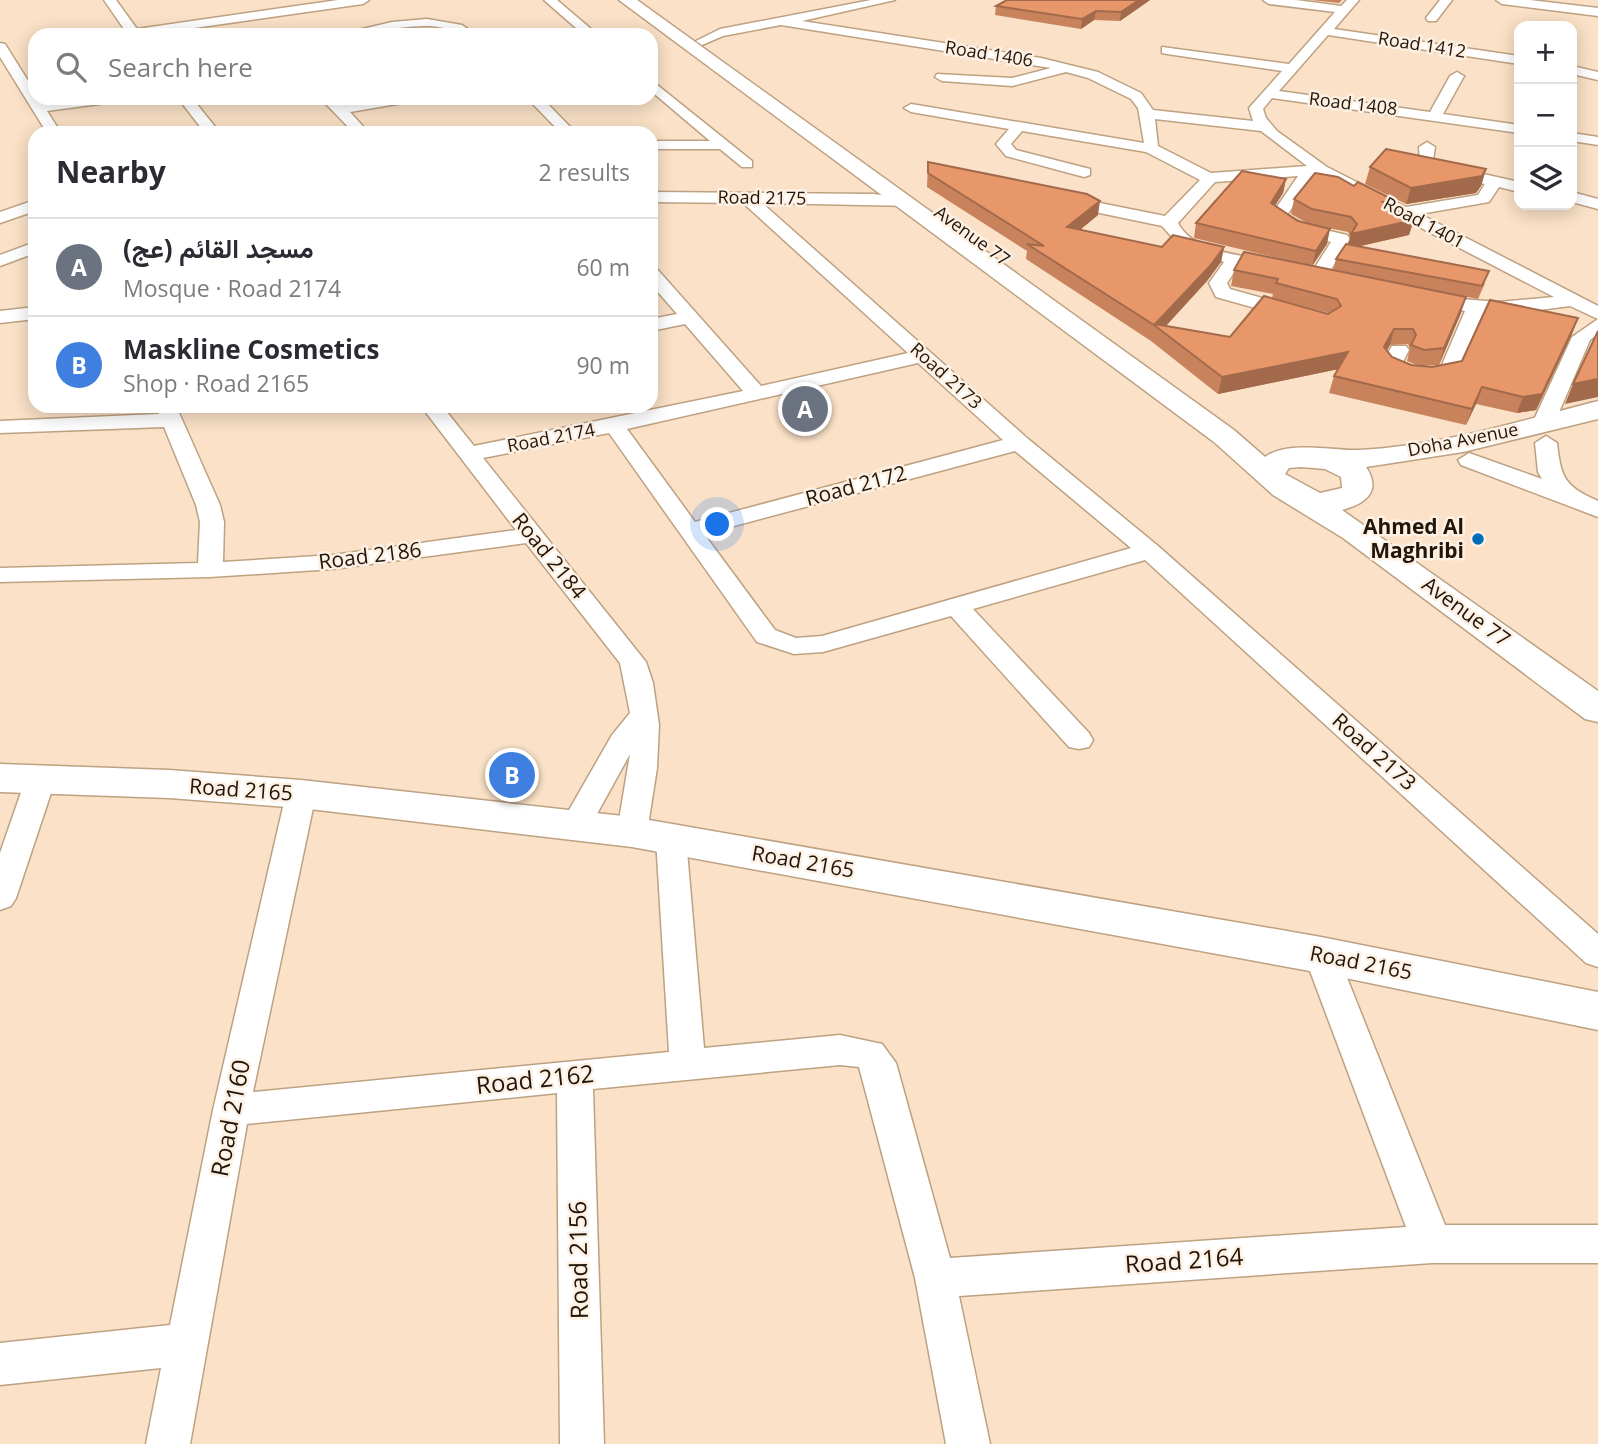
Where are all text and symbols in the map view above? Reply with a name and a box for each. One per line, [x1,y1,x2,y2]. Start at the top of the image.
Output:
map controls [1514,21,1577,210]
button: + [1514,21,1577,84]
street label: Road 1412 [1376,25,1468,63]
search box [28,28,658,105]
street label: Road 1406 [943,34,1035,72]
icon: search [52,48,90,86]
text: Search here [108,49,253,85]
button: − [1514,84,1577,147]
street label: Road 1408 [1308,86,1399,120]
button: layers [1514,147,1577,210]
text: Nearby [56,151,166,192]
text: 2 results [539,156,630,188]
street label: Road 2175 [717,184,807,210]
street label: Road 1401 [1380,191,1469,254]
street label: Avenue 77 [930,200,1015,271]
text: مسجد القائم (عج) [123,230,314,266]
text: A [71,251,87,283]
text: 60 m [576,251,630,283]
text: Mosque · Road 2174 [123,272,341,304]
text: Maskline Cosmetics [123,331,379,367]
street label: Road 2173 [906,337,988,414]
text: B [71,349,87,381]
text: 90 m [576,349,630,381]
text: Shop · Road 2165 [123,367,309,399]
pin: A [782,383,828,435]
street label: Road 2174 [505,417,597,457]
street label: Doha Avenue [1405,417,1520,462]
street label: Road 2172 [802,458,909,512]
street label: Road 2184 [506,506,593,604]
your location [700,507,734,541]
place label: Ahmed Al Maghribi [1363,512,1464,564]
marker: Ahmed Al Maghribi [1470,531,1486,547]
street label: Road 2186 [317,535,423,575]
street label: Avenue 77 [1417,570,1516,653]
street label: Road 2173 [1327,706,1423,796]
pin: B [489,749,535,801]
street label: Road 2165 [188,771,294,807]
street label: Road 2165 [750,838,857,884]
street label: Road 2165 [1308,938,1415,986]
street label: Road 2160 [202,1056,257,1179]
street label: Road 2162 [474,1056,595,1101]
street label: Road 2156 [560,1201,595,1320]
street label: Road 2164 [1124,1239,1244,1280]

